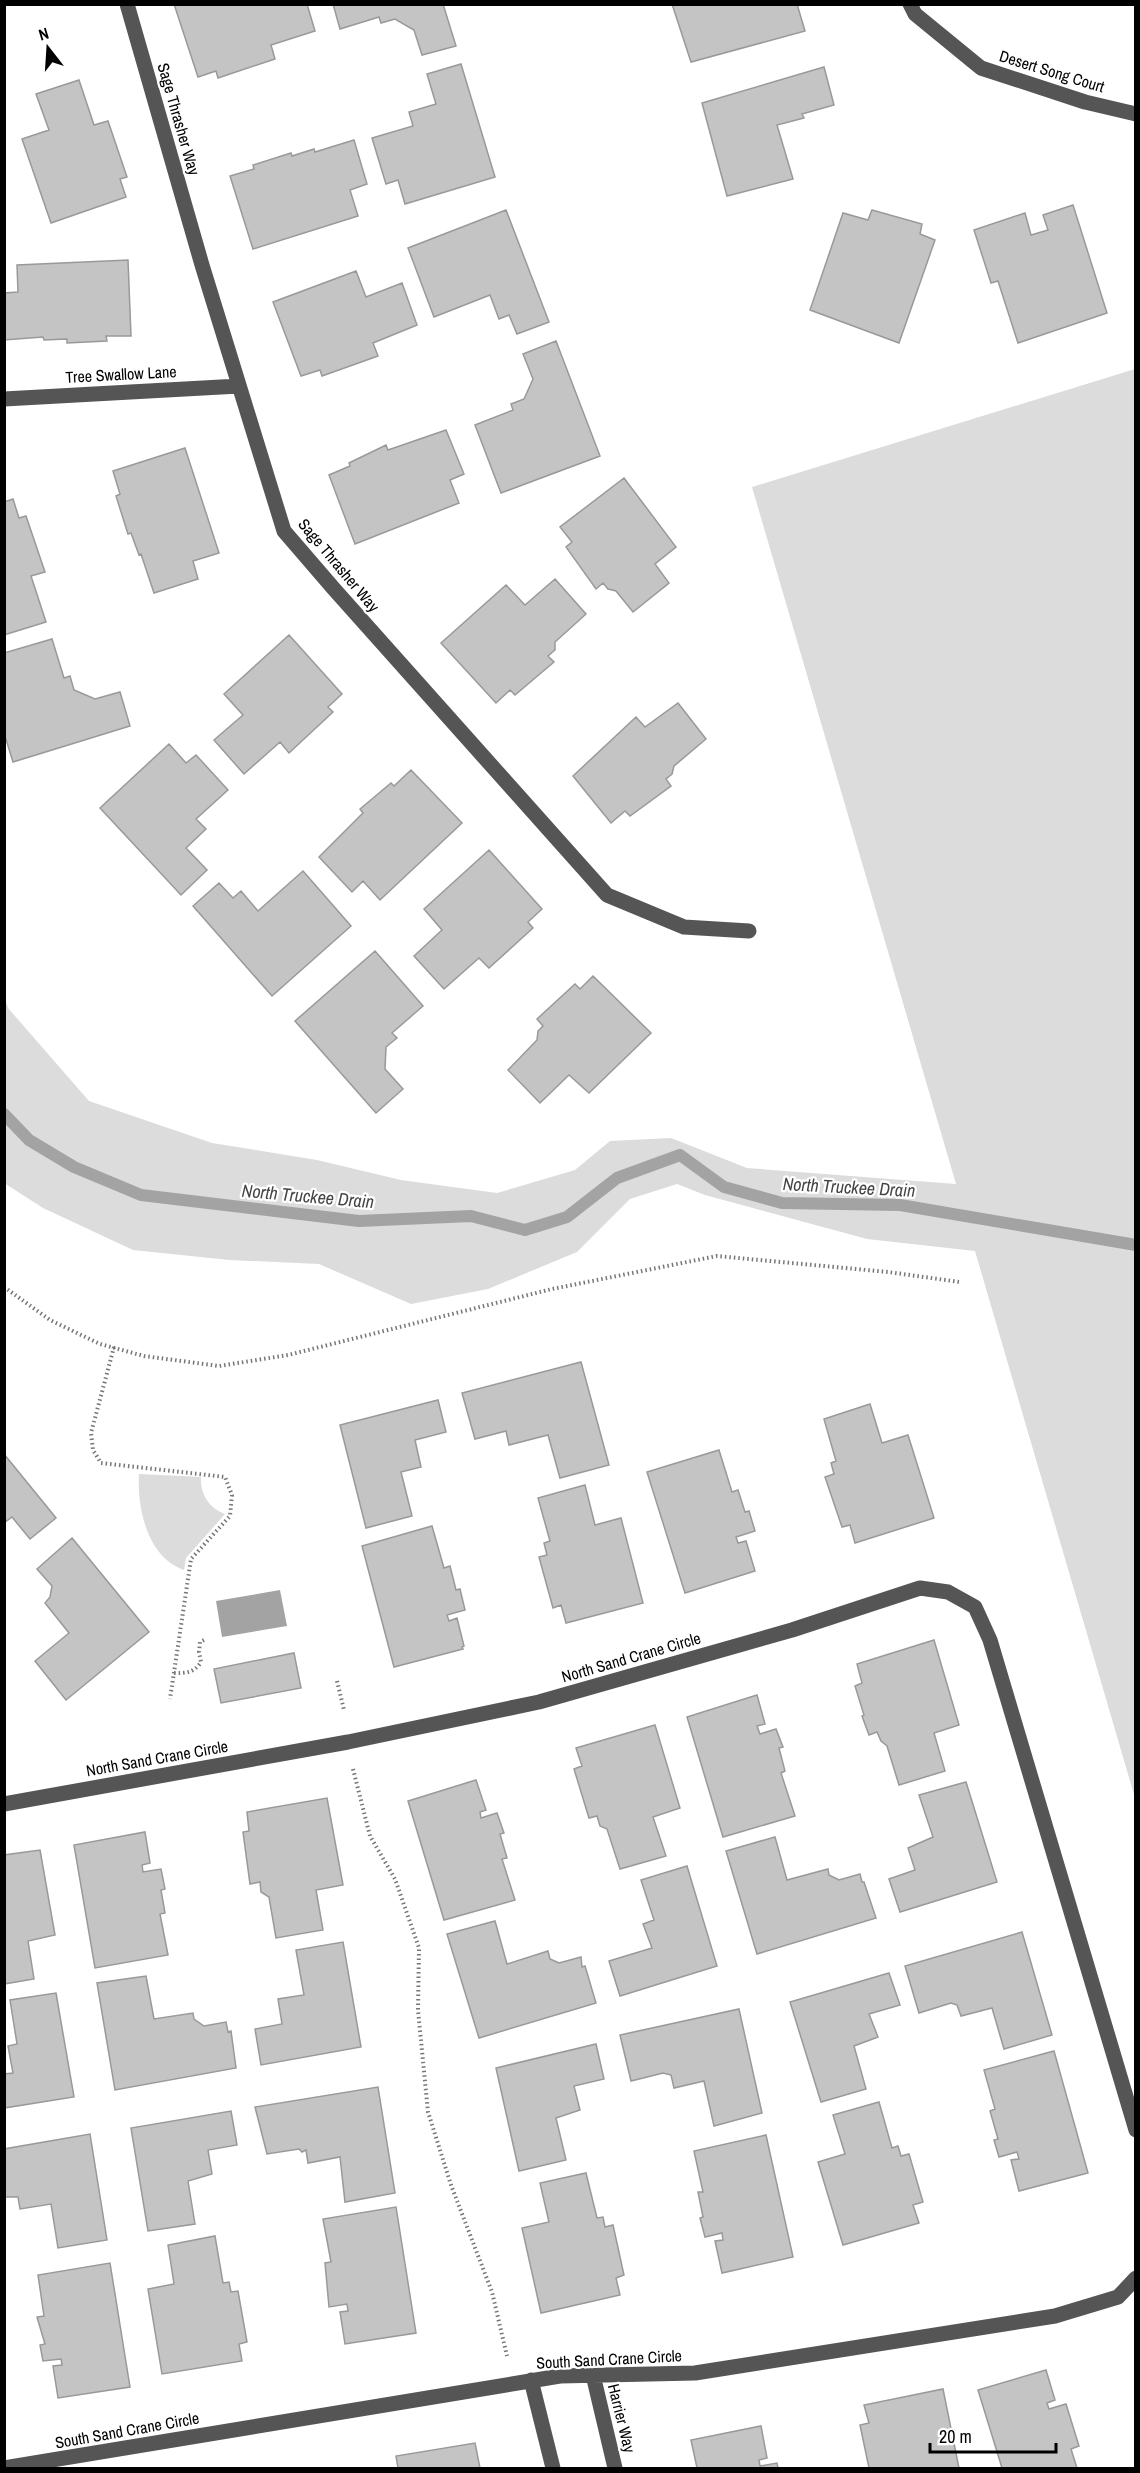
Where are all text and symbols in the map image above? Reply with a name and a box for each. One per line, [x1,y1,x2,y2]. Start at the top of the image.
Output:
north arrow [18,18,78,78]
text: N [36,22,51,46]
street label: Desert Song Court [997,45,1107,98]
street label: Sage Thrasher Way [152,60,206,178]
street label: Tree Swallow Lane [65,360,177,388]
street label: Sage Thrasher Way [293,514,385,617]
water label: North Truckee Drain [782,1171,916,1203]
water label: North Truckee Drain [241,1178,375,1214]
street label: North Sand Crane Circle [559,1627,703,1687]
street label: North Sand Crane Circle [84,1735,230,1781]
street label: South Sand Crane Circle [536,2344,682,2374]
street label: Harrier Way [603,2381,641,2455]
street label: South Sand Crane Circle [53,2407,201,2453]
scale bar [930,2416,1056,2454]
text: 20 m [939,2424,972,2449]

